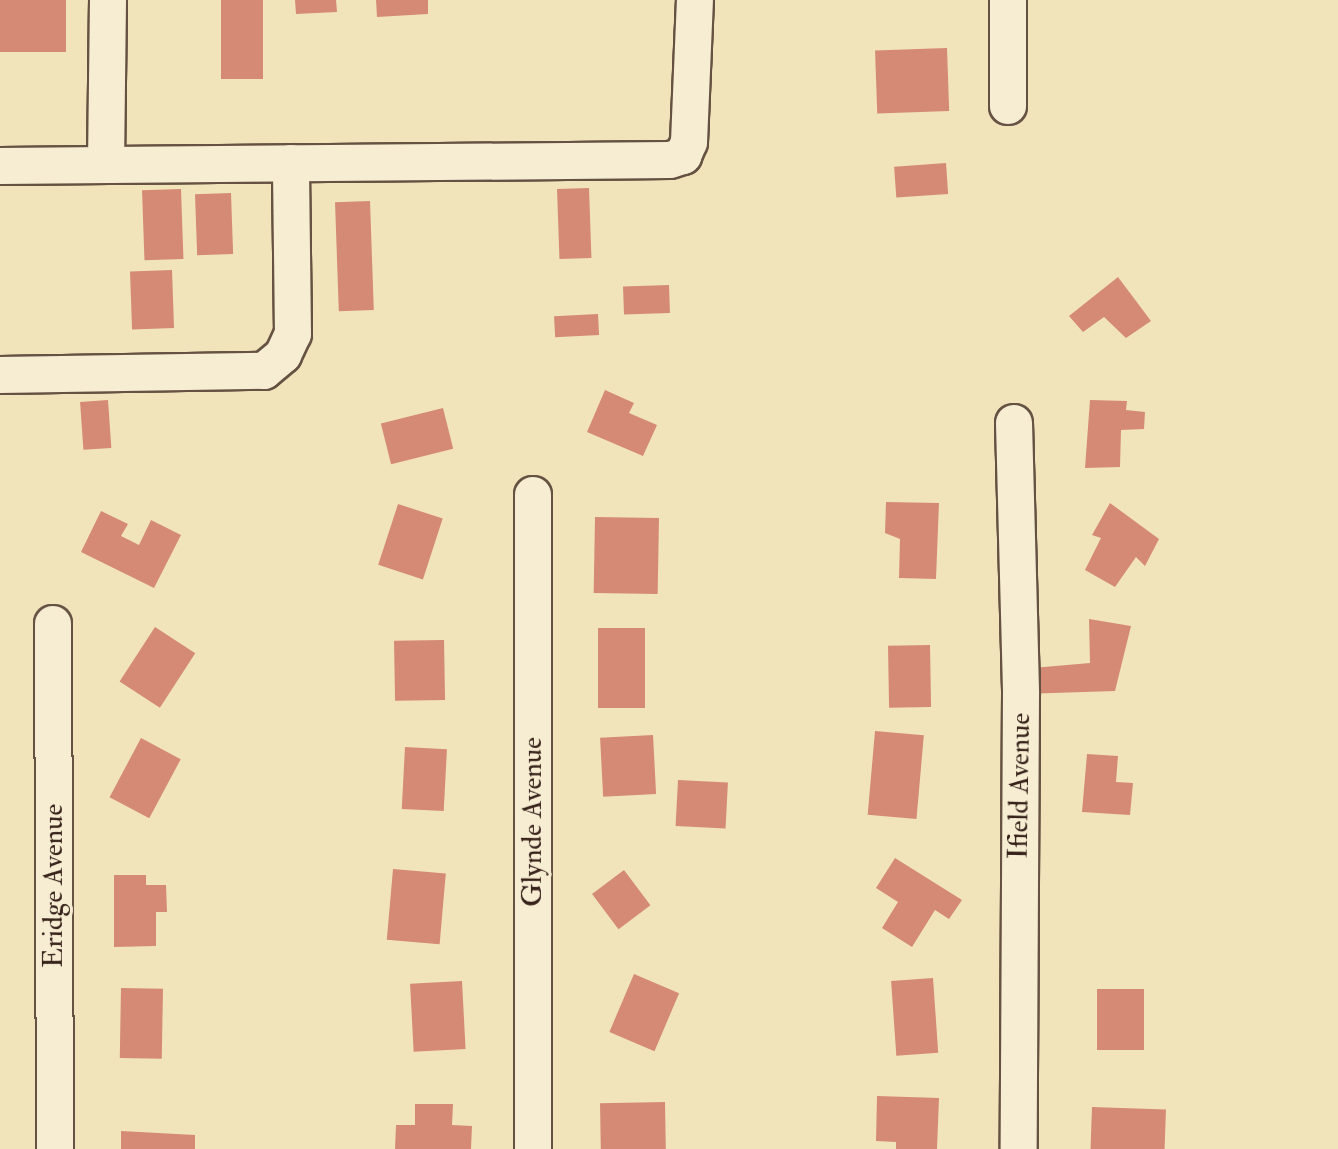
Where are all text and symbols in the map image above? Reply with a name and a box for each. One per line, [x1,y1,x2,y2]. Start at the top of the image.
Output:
street label: Ifield Avenue [1002,713,1038,859]
street label: Glynde Avenue [516,737,550,907]
street label: Eridge Avenue [37,804,71,968]

